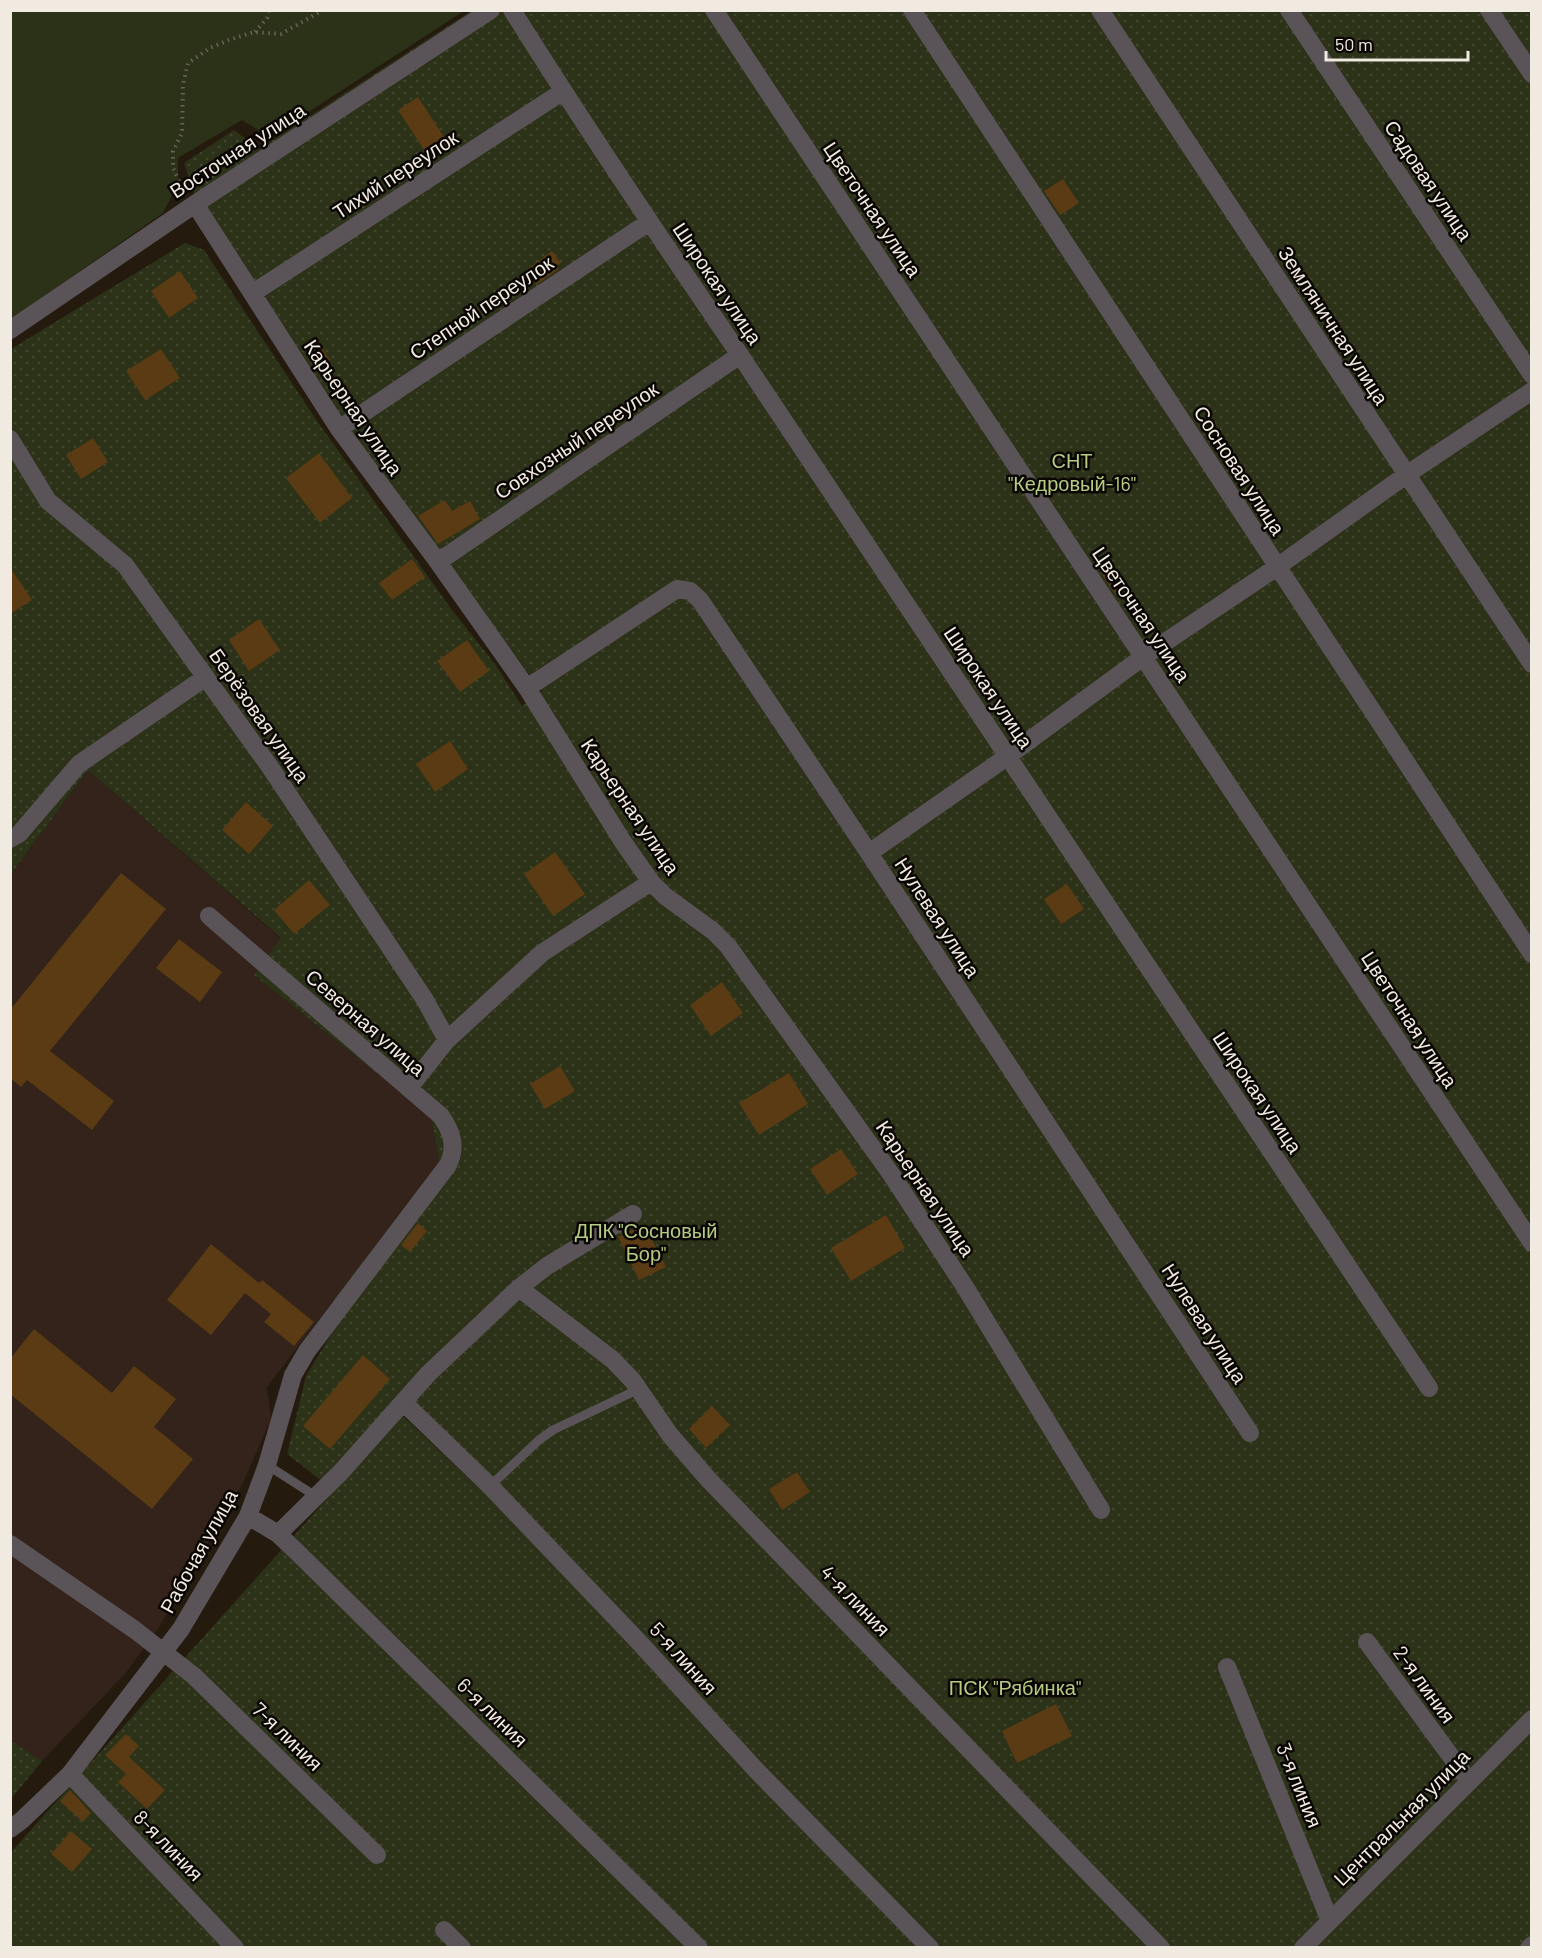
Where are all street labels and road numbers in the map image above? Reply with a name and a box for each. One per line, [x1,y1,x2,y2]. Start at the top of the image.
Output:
street label: Восточная улица [165,97,310,203]
street label: Садовая улица [1380,115,1479,245]
street label: Тихий переулок [328,125,462,223]
street label: Цветочная улица [819,137,928,282]
street label: Широкая улица [668,217,768,349]
street label: Земляничная улица [1274,241,1395,409]
street label: Степной переулок [405,250,558,364]
street label: Карьерная улица [300,335,409,480]
street label: Совхозный переулок [490,376,662,504]
street label: Сосновая улица [1189,401,1291,540]
street label: Цветочная улица [1088,542,1197,687]
street label: Широкая улица [939,621,1039,753]
street label: Берёзовая улица [205,643,316,787]
street label: Карьерная улица [577,734,686,879]
street label: Нулевая улица [890,853,986,982]
street label: Цветочная улица [1357,946,1463,1092]
street label: Северная улица [301,964,431,1081]
street label: Широкая улица [1208,1026,1308,1158]
street label: Карьерная улица [872,1116,981,1261]
street label: Нулевая улица [1157,1259,1253,1388]
street label: Рабочая улица [154,1484,242,1617]
street label: 4-я линия [816,1559,896,1641]
street label: 5-я линия [645,1617,723,1699]
street label: 2-я линия [1389,1641,1461,1727]
street label: 6-я линия [453,1672,533,1752]
street label: 7-я линия [248,1697,328,1775]
street label: 3-я линия [1272,1739,1328,1831]
street label: Центральная улица [1328,1743,1475,1890]
street label: 8-я линия [129,1805,209,1885]

